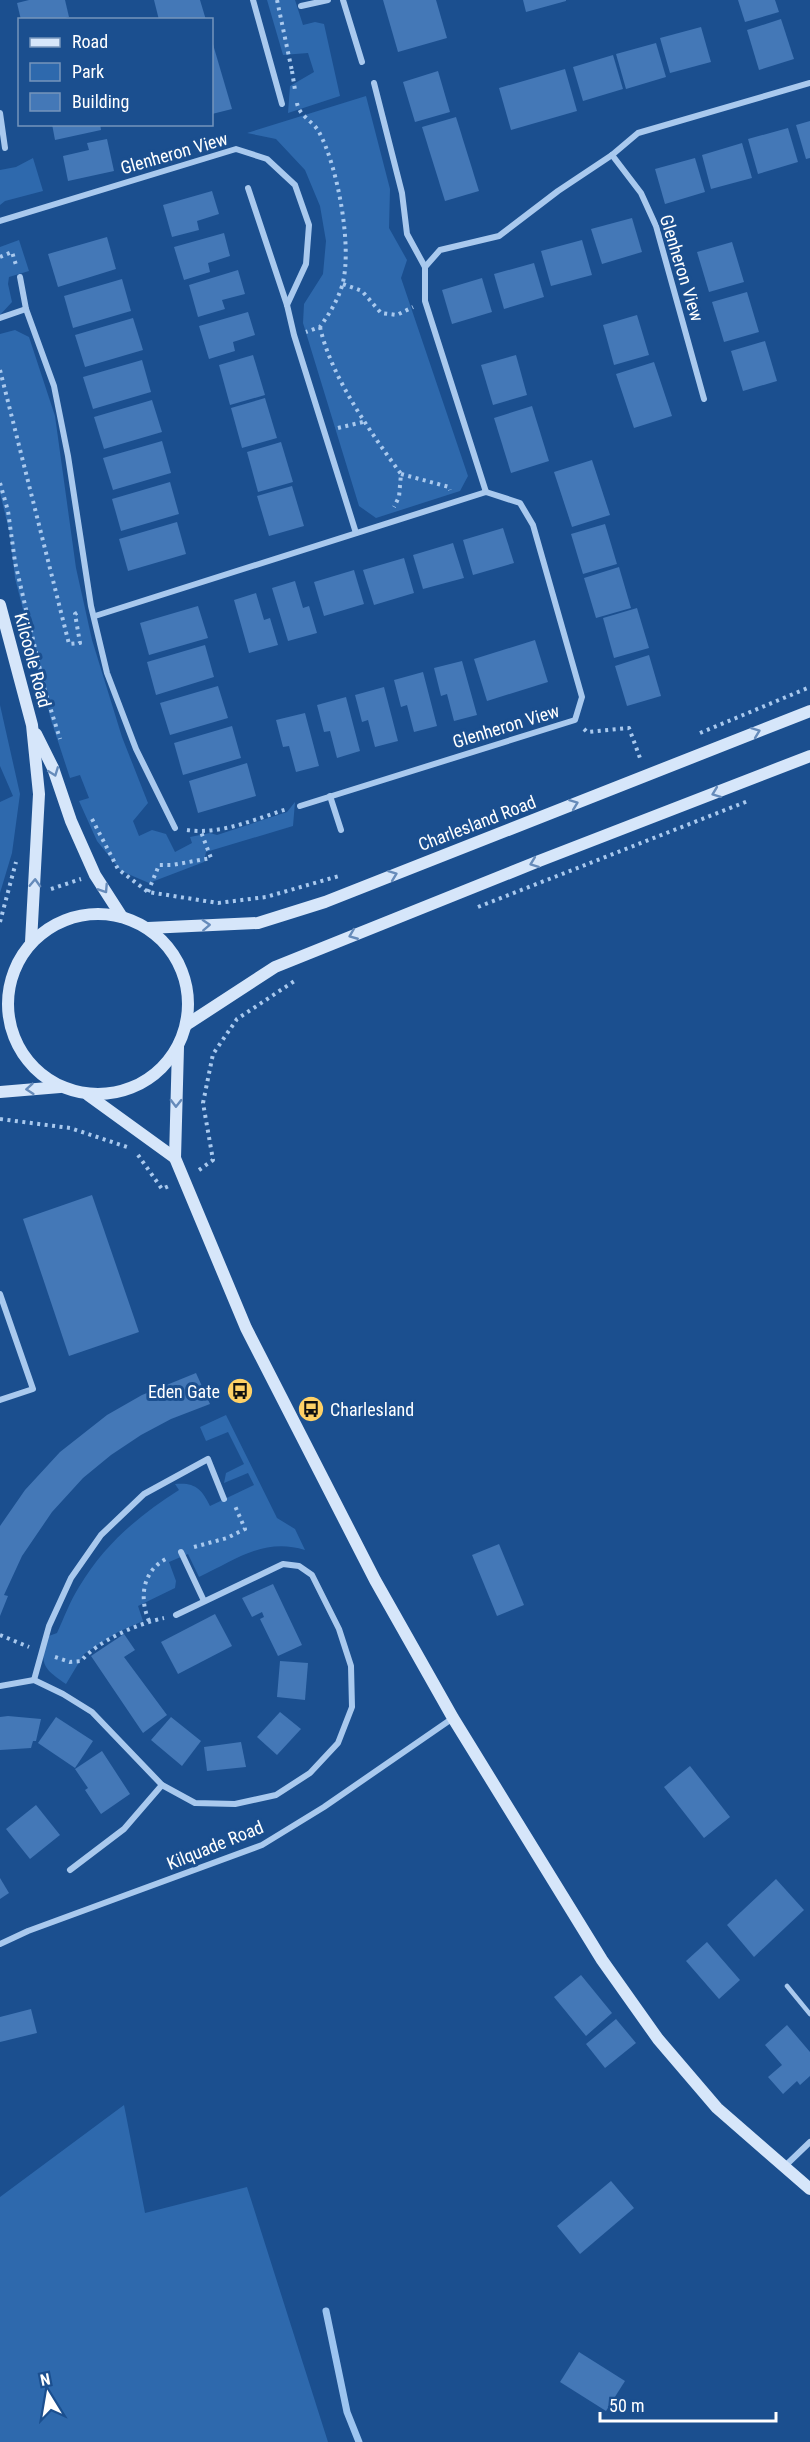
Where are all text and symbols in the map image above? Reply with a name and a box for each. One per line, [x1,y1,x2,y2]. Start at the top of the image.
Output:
legend [18,18,213,126]
text: Road [72,31,108,52]
text: Park [72,61,104,82]
text: Building [72,91,129,112]
street label: Glenheron View [118,128,230,178]
street label: Glenheron View [656,212,708,324]
street label: Kilcoole Road [10,610,56,710]
street label: Glenheron View [450,700,562,752]
one-way arrow [750,727,761,740]
one-way arrow [47,766,59,777]
one-way arrow [712,786,723,798]
street label: Charlesland Road [415,791,539,855]
one-way arrow [569,798,579,811]
one-way arrow [530,856,541,868]
one-way arrow [387,870,398,882]
one-way arrow [29,879,42,888]
one-way arrow [97,882,108,893]
one-way arrow [202,919,211,932]
one-way arrow [348,928,359,940]
one-way arrow [25,1083,34,1096]
one-way arrow [170,1098,183,1107]
bus stop icon: Eden Gate [225,1376,255,1406]
place label: Eden Gate [148,1381,220,1402]
bus stop icon: Charlesland [296,1394,326,1424]
place label: Charlesland [330,1399,414,1420]
street label: Kilquade Road [164,1816,266,1874]
north arrow [18,2364,78,2424]
text: N [39,2370,52,2390]
scale bar [600,2385,776,2423]
text: 50 m [609,2395,644,2416]

